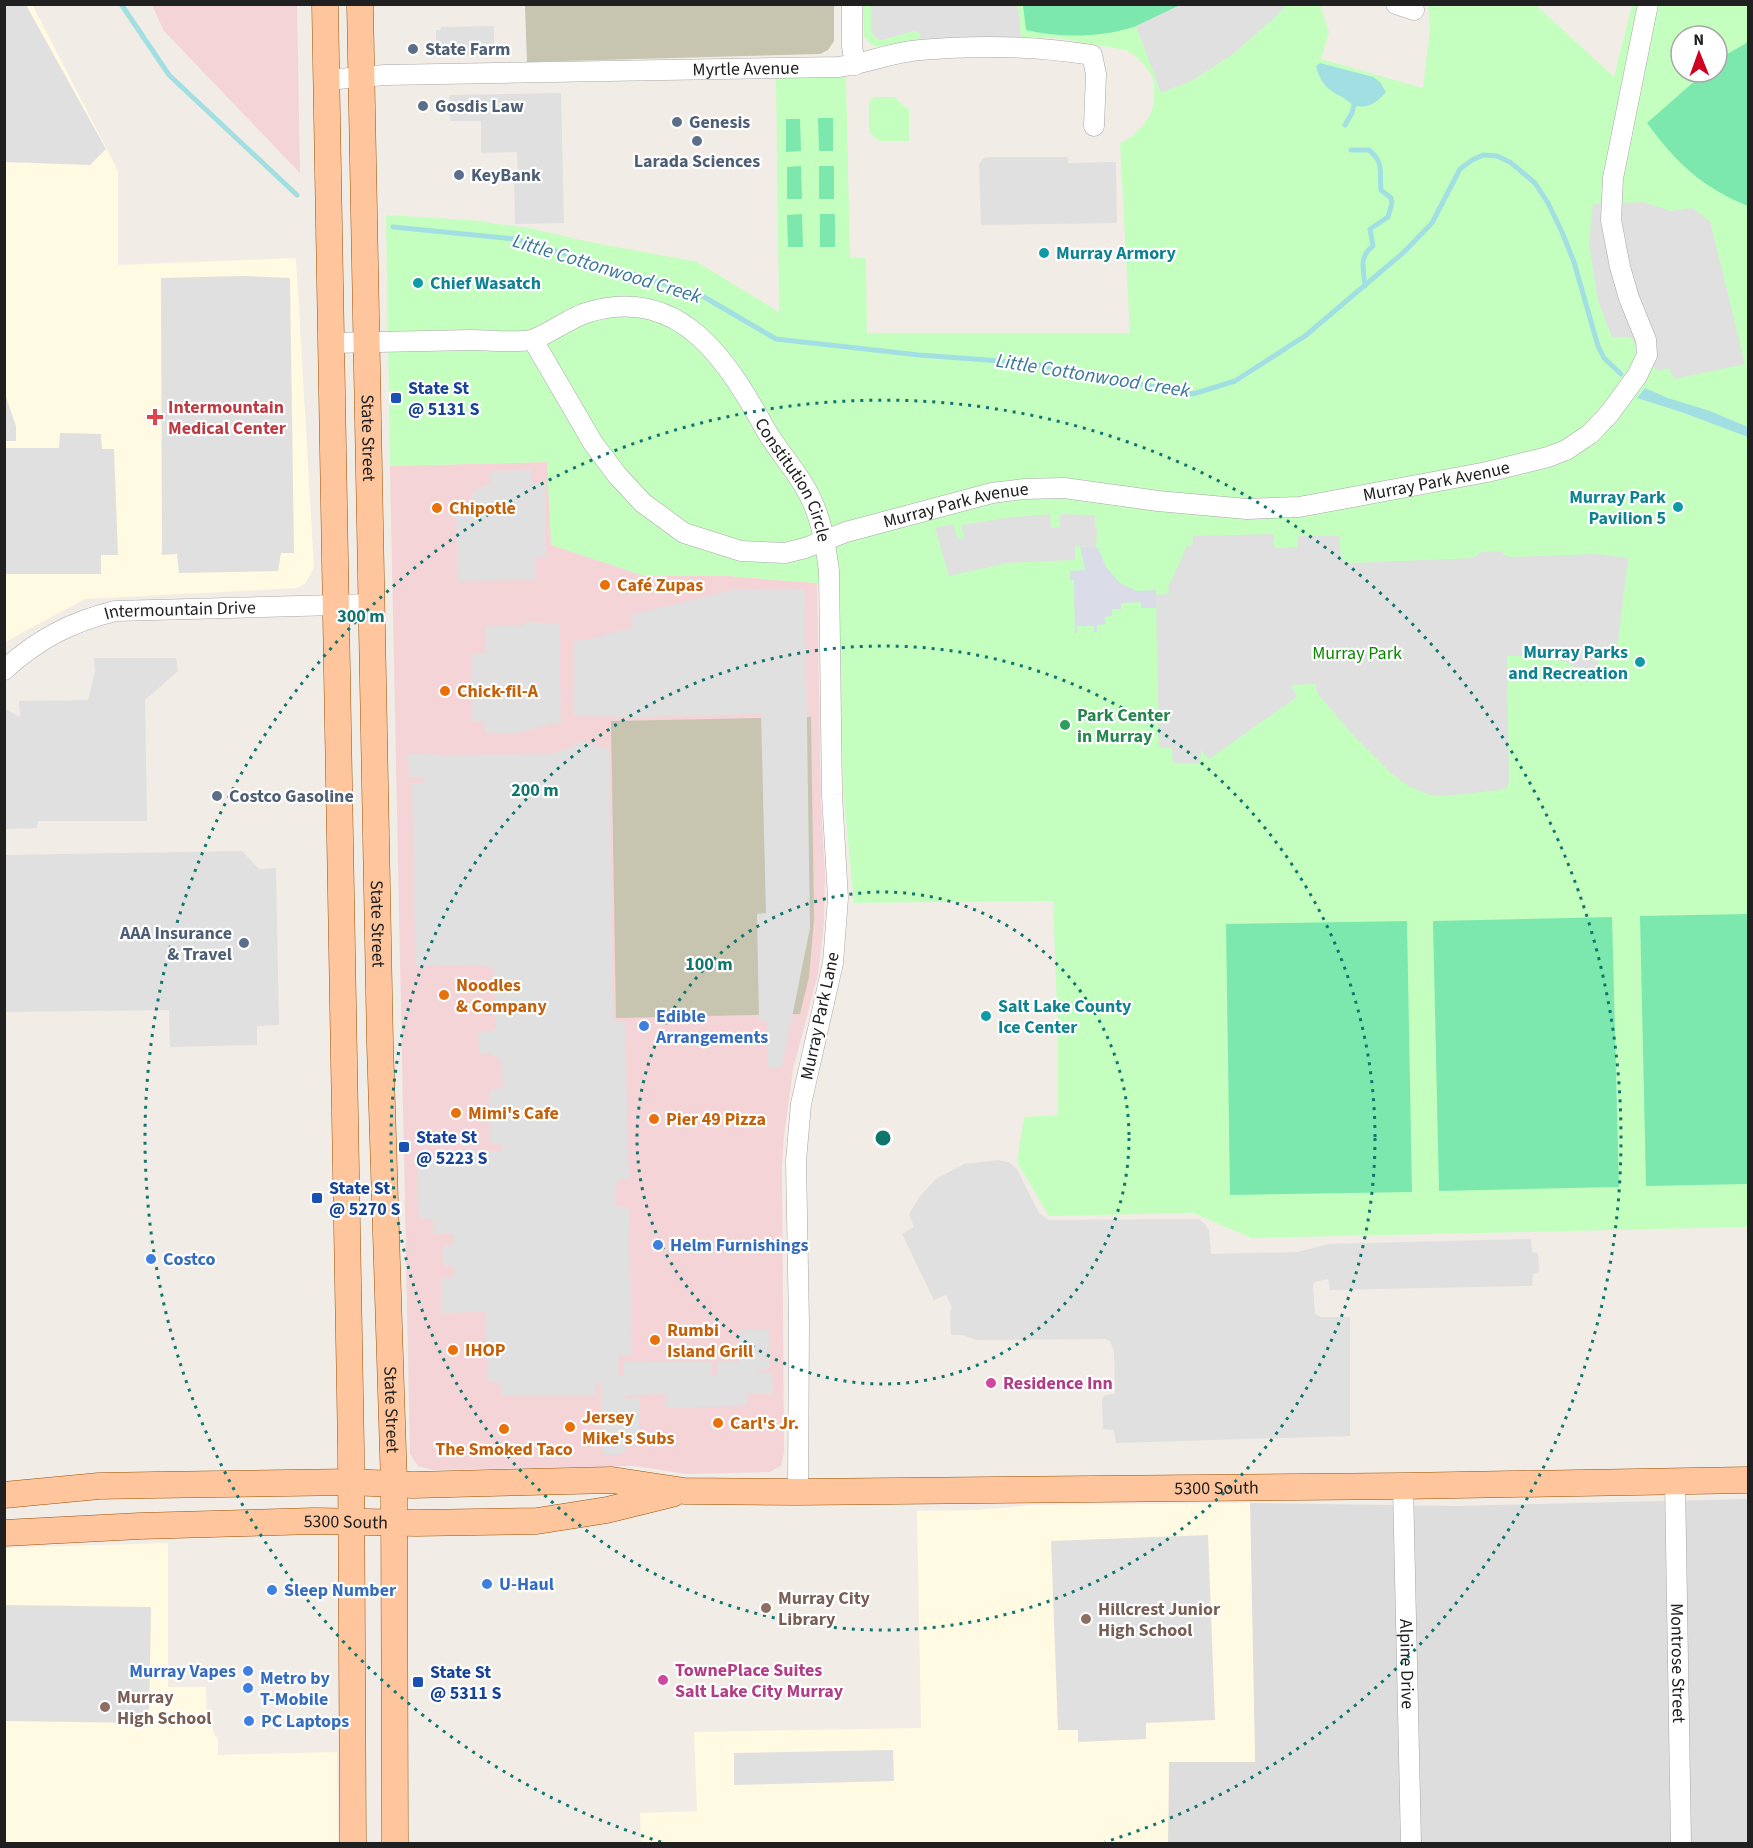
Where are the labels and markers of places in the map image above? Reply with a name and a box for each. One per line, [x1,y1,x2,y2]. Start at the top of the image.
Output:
place label: State Farm [425,37,511,62]
marker: State Farm [406,42,420,56]
place label: Gosdis Law [435,94,524,119]
marker: Gosdis Law [416,99,430,113]
place label: Genesis [689,110,750,135]
marker: Genesis [670,115,684,129]
marker: Larada Sciences [690,134,704,148]
place label: Larada Sciences [634,149,760,174]
place label: KeyBank [471,163,541,188]
marker: KeyBank [452,168,466,182]
place label: Murray Armory [1056,241,1176,266]
marker: Murray Armory [1037,246,1051,260]
place label: Chief Wasatch [430,271,541,296]
marker: Chief Wasatch [411,276,425,290]
place label: State St @ 5131 S [408,376,479,422]
marker: State St @ 5131 S [389,391,403,405]
place label: Intermountain Medical Center [168,395,287,441]
marker: Intermountain Medical Center [146,408,164,426]
place label: Murray Park Pavilion 5 [1569,485,1666,531]
place label: Chipotle [449,496,516,521]
marker: Murray Park Pavilion 5 [1671,500,1685,514]
marker: Chipotle [430,501,444,515]
place label: Café Zupas [617,573,703,598]
marker: Café Zupas [598,578,612,592]
place label: Murray Parks and Recreation [1508,640,1628,686]
marker: Murray Parks and Recreation [1633,655,1647,669]
place label: Chick-fil-A [457,679,539,704]
marker: Chick-fil-A [438,684,452,698]
place label: Park Center in Murray [1077,703,1171,749]
marker: Park Center in Murray [1058,718,1072,732]
place label: Costco Gasoline [229,784,354,809]
marker: Costco Gasoline [210,789,224,803]
place label: AAA Insurance & Travel [119,921,232,967]
marker: AAA Insurance & Travel [237,936,251,950]
place label: Noodles & Company [456,973,547,1019]
marker: Noodles & Company [437,988,451,1002]
place label: Salt Lake County Ice Center [998,994,1132,1040]
place label: Edible Arrangements [655,1004,768,1050]
marker: Salt Lake County Ice Center [979,1009,993,1023]
marker: Edible Arrangements [637,1019,651,1033]
place label: Mimi's Cafe [468,1101,559,1126]
marker: Mimi's Cafe [449,1106,463,1120]
place label: Pier 49 Pizza [666,1107,766,1132]
marker: Pier 49 Pizza [647,1112,661,1126]
place label: State St @ 5223 S [416,1125,487,1171]
centre of rings [873,1128,893,1148]
marker: State St @ 5223 S [397,1140,411,1154]
place label: State St @ 5270 S [329,1176,400,1222]
marker: State St @ 5270 S [310,1191,324,1205]
place label: Helm Furnishings [670,1233,809,1258]
marker: Helm Furnishings [651,1238,665,1252]
place label: Costco [163,1247,215,1272]
marker: Costco [144,1252,158,1266]
place label: Rumbi Island Grill [667,1318,753,1364]
marker: Rumbi Island Grill [648,1333,662,1347]
place label: IHOP [465,1338,506,1363]
marker: IHOP [446,1343,460,1357]
place label: Residence Inn [1003,1371,1113,1396]
marker: Residence Inn [984,1376,998,1390]
place label: Jersey Mike's Subs [582,1405,674,1451]
place label: Carl's Jr. [730,1411,799,1436]
marker: Carl's Jr. [711,1416,725,1430]
marker: Jersey Mike's Subs [563,1420,577,1434]
marker: The Smoked Taco [497,1422,511,1436]
place label: The Smoked Taco [435,1437,573,1462]
place label: U-Haul [499,1572,554,1597]
marker: U-Haul [480,1577,494,1591]
place label: Sleep Number [284,1578,397,1603]
marker: Sleep Number [265,1583,279,1597]
place label: Murray City Library [778,1586,871,1632]
place label: Hillcrest Junior High School [1098,1597,1221,1643]
marker: Murray City Library [759,1601,773,1615]
marker: Hillcrest Junior High School [1079,1612,1093,1626]
place label: TownePlace Suites Salt Lake City Murray [675,1658,844,1704]
place label: Murray Vapes [129,1659,236,1684]
place label: State St @ 5311 S [430,1660,501,1706]
marker: Murray Vapes [241,1664,255,1678]
place label: Metro by T-Mobile [260,1666,330,1712]
marker: TownePlace Suites Salt Lake City Murray [656,1673,670,1687]
marker: State St @ 5311 S [411,1675,425,1689]
marker: Metro by T-Mobile [241,1681,255,1695]
place label: Murray High School [117,1685,211,1731]
marker: Murray High School [98,1700,112,1714]
place label: PC Laptops [261,1709,349,1734]
marker: PC Laptops [242,1714,256,1728]

